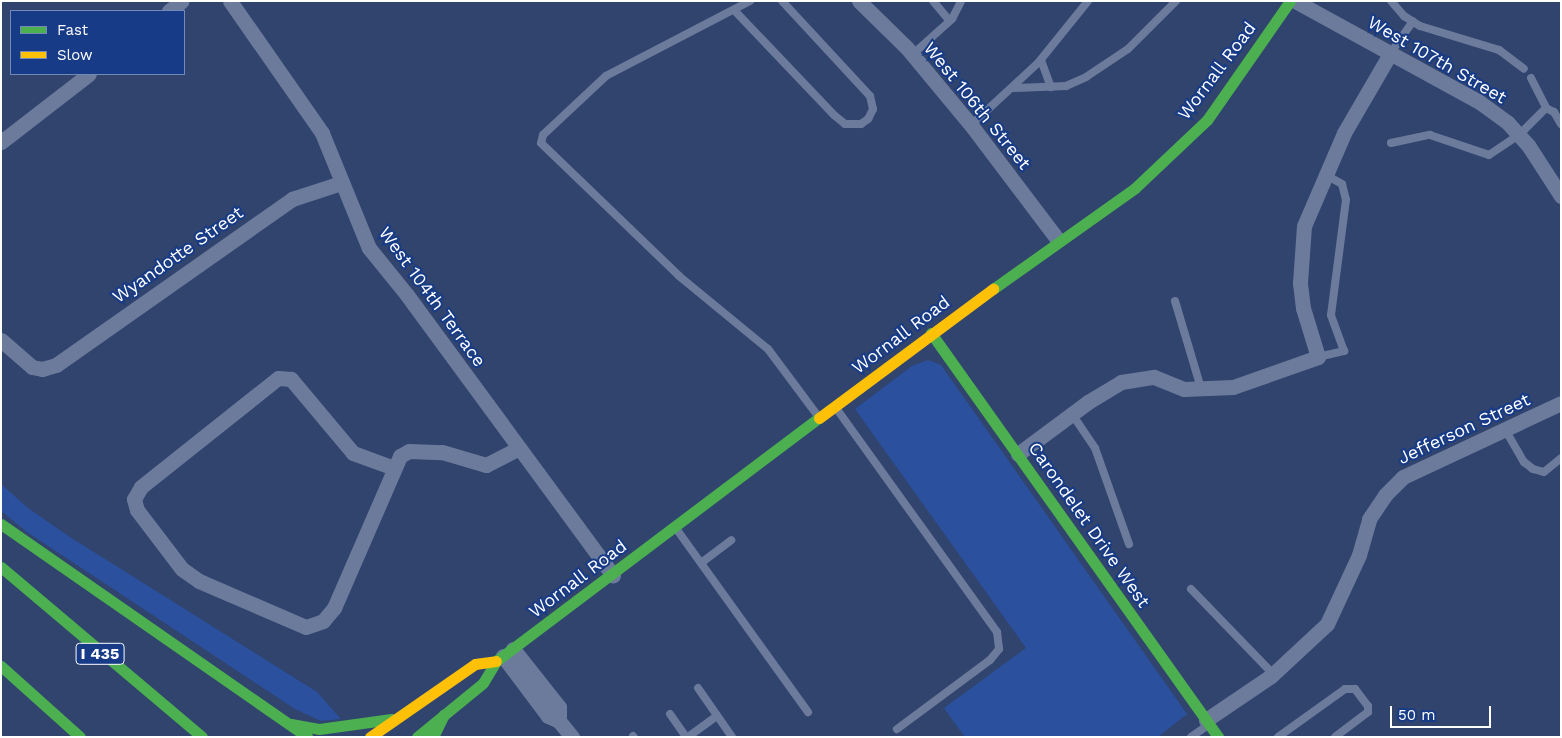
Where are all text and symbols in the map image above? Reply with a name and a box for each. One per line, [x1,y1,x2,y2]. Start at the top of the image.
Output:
legend [10,10,185,75]
street label: West 107th Street [1364,11,1510,109]
street label: Wornall Road [1173,18,1261,124]
text: Fast [57,21,88,39]
street label: West 106th Street [919,38,1035,174]
text: Slow [57,46,93,64]
street label: Wyandotte Street [109,202,247,308]
street label: West 104th Terrace [374,222,490,372]
street label: Wornall Road [848,291,954,379]
street label: Jefferson Street [1394,389,1534,469]
street label: Carondelet Drive West [1024,438,1154,612]
street label: Wornall Road [525,535,631,623]
road number: I 435 [75,641,125,668]
scale bar [1392,696,1493,728]
text: 50 m [1398,706,1435,724]

